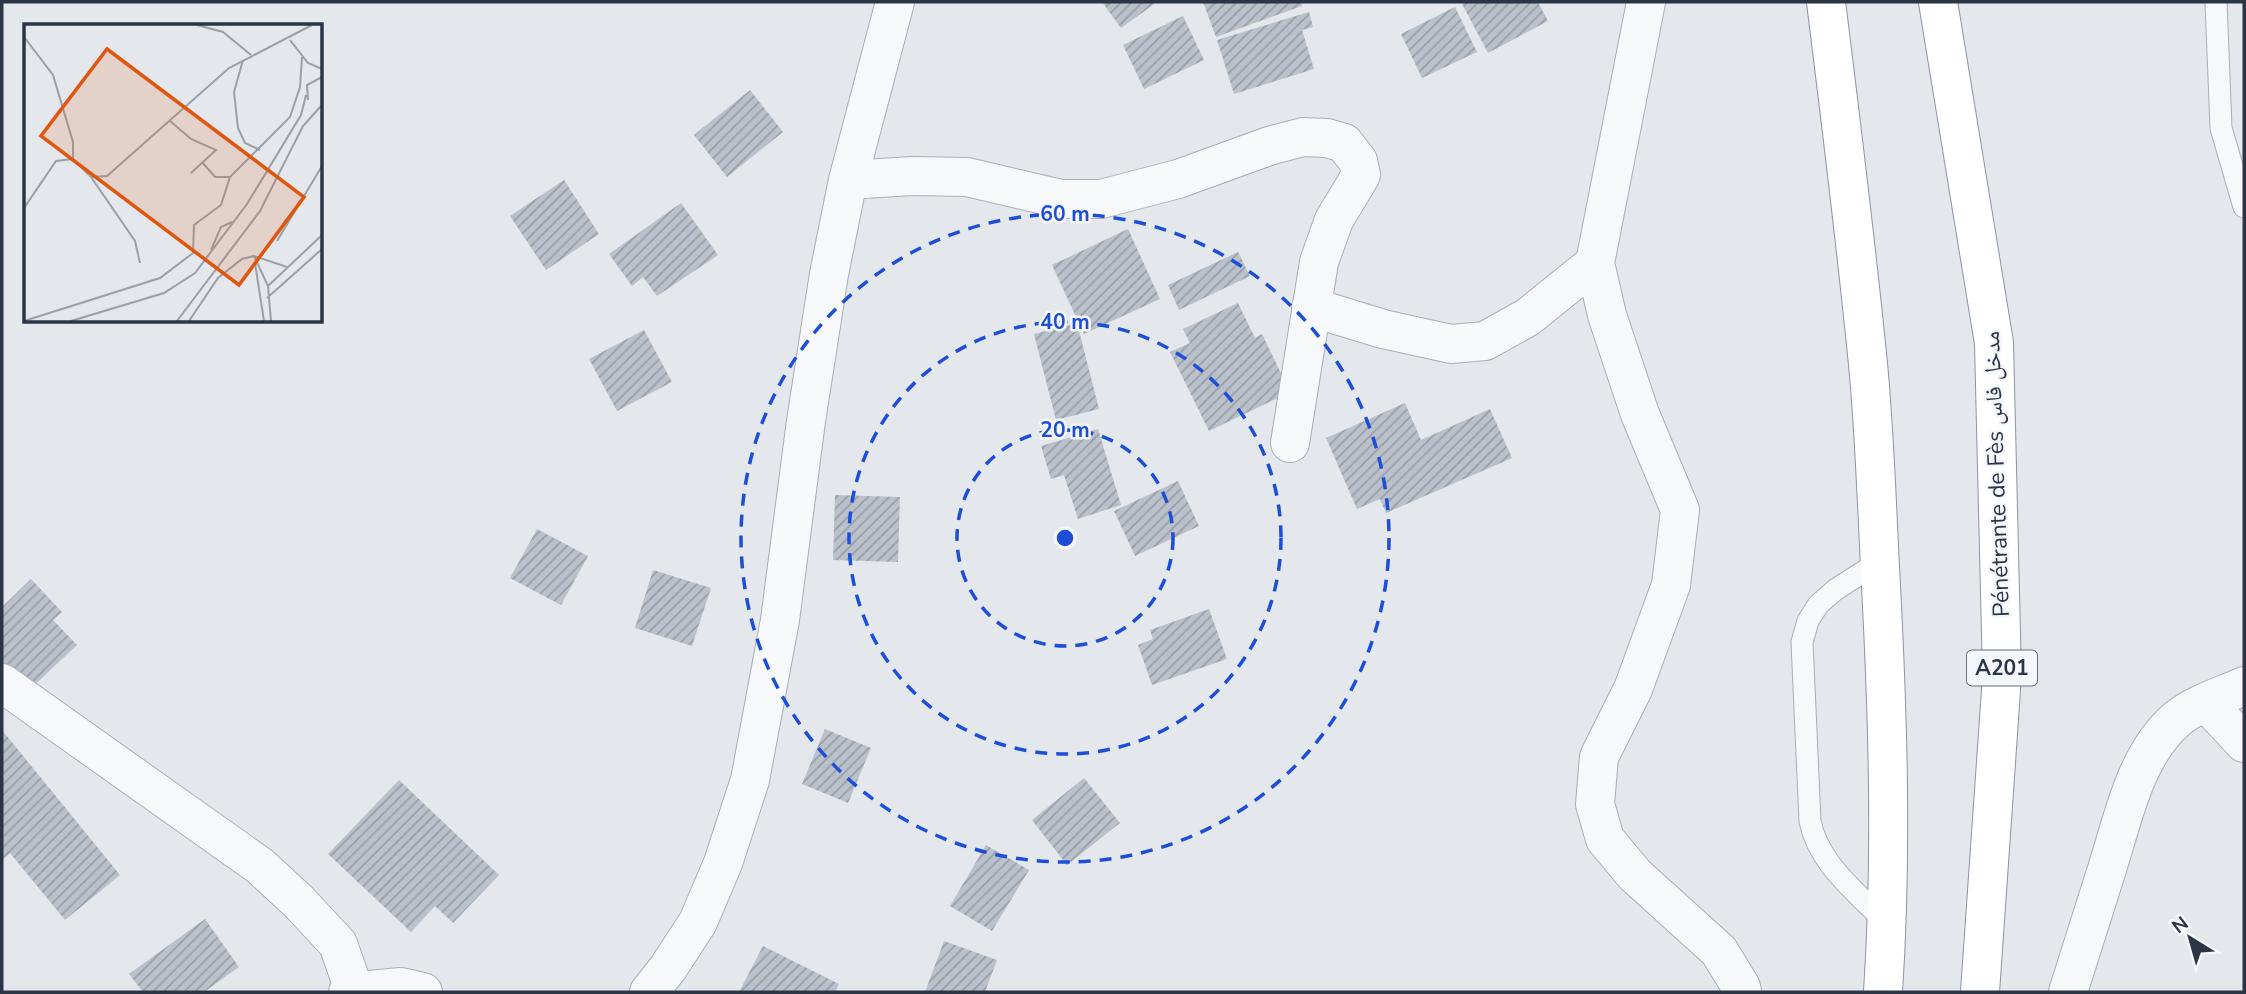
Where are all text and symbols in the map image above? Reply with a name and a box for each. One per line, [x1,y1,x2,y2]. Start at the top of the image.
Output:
inset map [24,24,322,322]
text: 60 m [1040,200,1090,228]
text: 40 m [1040,308,1090,336]
street label: Pénétrante de Fès مدخل فاس [1976,330,2017,618]
text: 20 m [1040,416,1090,444]
centre of rings [1053,526,1077,550]
road number: A201 [1967,650,2037,686]
north arrow [2155,903,2225,973]
text: N [2167,911,2194,940]

